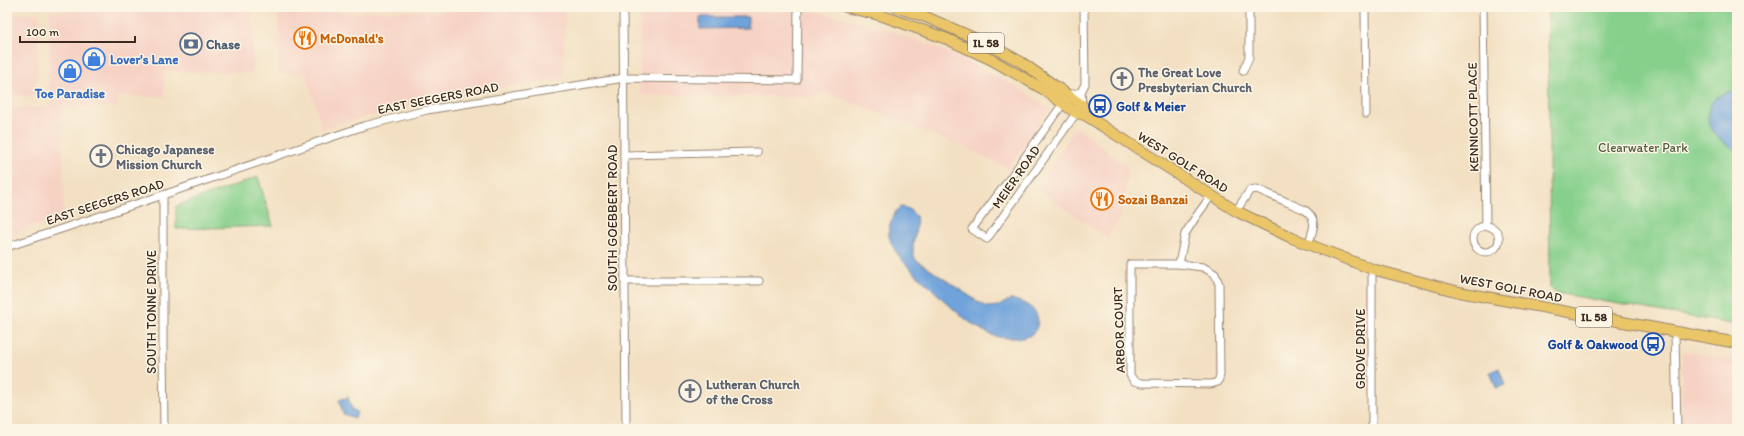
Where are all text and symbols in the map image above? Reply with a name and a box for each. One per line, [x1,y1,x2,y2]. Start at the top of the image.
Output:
scale bar [20,18,135,44]
text: 100 m [26,25,59,39]
restaurant icon: McDonald's [292,25,318,51]
bank icon: Chase [178,31,204,57]
place label: McDonald's [320,31,384,46]
road number: IL 58 [968,33,1004,53]
place label: Chase [206,37,240,52]
shop icon: Lover's Lane [81,46,107,72]
place label: Lover's Lane [110,52,178,67]
shop icon: Toe Paradise [57,58,83,84]
street label: KENNICOTT PLACE [1465,62,1481,172]
place label: The Great Love Presbyterian Church [1137,65,1252,96]
church icon: The Great Love Presbyterian Church [1109,66,1135,92]
street label: EAST SEEGERS ROAD [376,79,500,117]
place label: Toe Paradise [34,86,105,101]
bus stop icon: Golf & Meier [1087,93,1113,119]
place label: Golf & Meier [1116,99,1186,114]
street label: WEST GOLF ROAD [1135,128,1231,196]
park label: Clearwater Park [1598,140,1688,155]
place label: Chicago Japanese Mission Church [116,142,215,172]
street label: MEIER ROAD [989,142,1043,211]
church icon: Chicago Japanese Mission Church [88,143,114,169]
street label: SOUTH GOEBBERT ROAD [605,144,620,291]
street label: EAST SEEGERS ROAD [44,176,166,228]
restaurant icon: Sozai Banzai [1089,186,1115,212]
place label: Sozai Banzai [1118,192,1188,207]
street label: SOUTH TONNE DRIVE [144,250,159,374]
street label: WEST GOLF ROAD [1458,271,1564,305]
street label: ARBOR COURT [1110,286,1128,373]
road number: IL 58 [1576,307,1612,327]
street label: GROVE DRIVE [1353,309,1368,389]
bus stop icon: Golf & Oakwood [1640,331,1666,357]
place label: Golf & Oakwood [1548,337,1639,352]
place label: Lutheran Church of the Cross [706,377,800,407]
church icon: Lutheran Church of the Cross [677,378,703,404]

